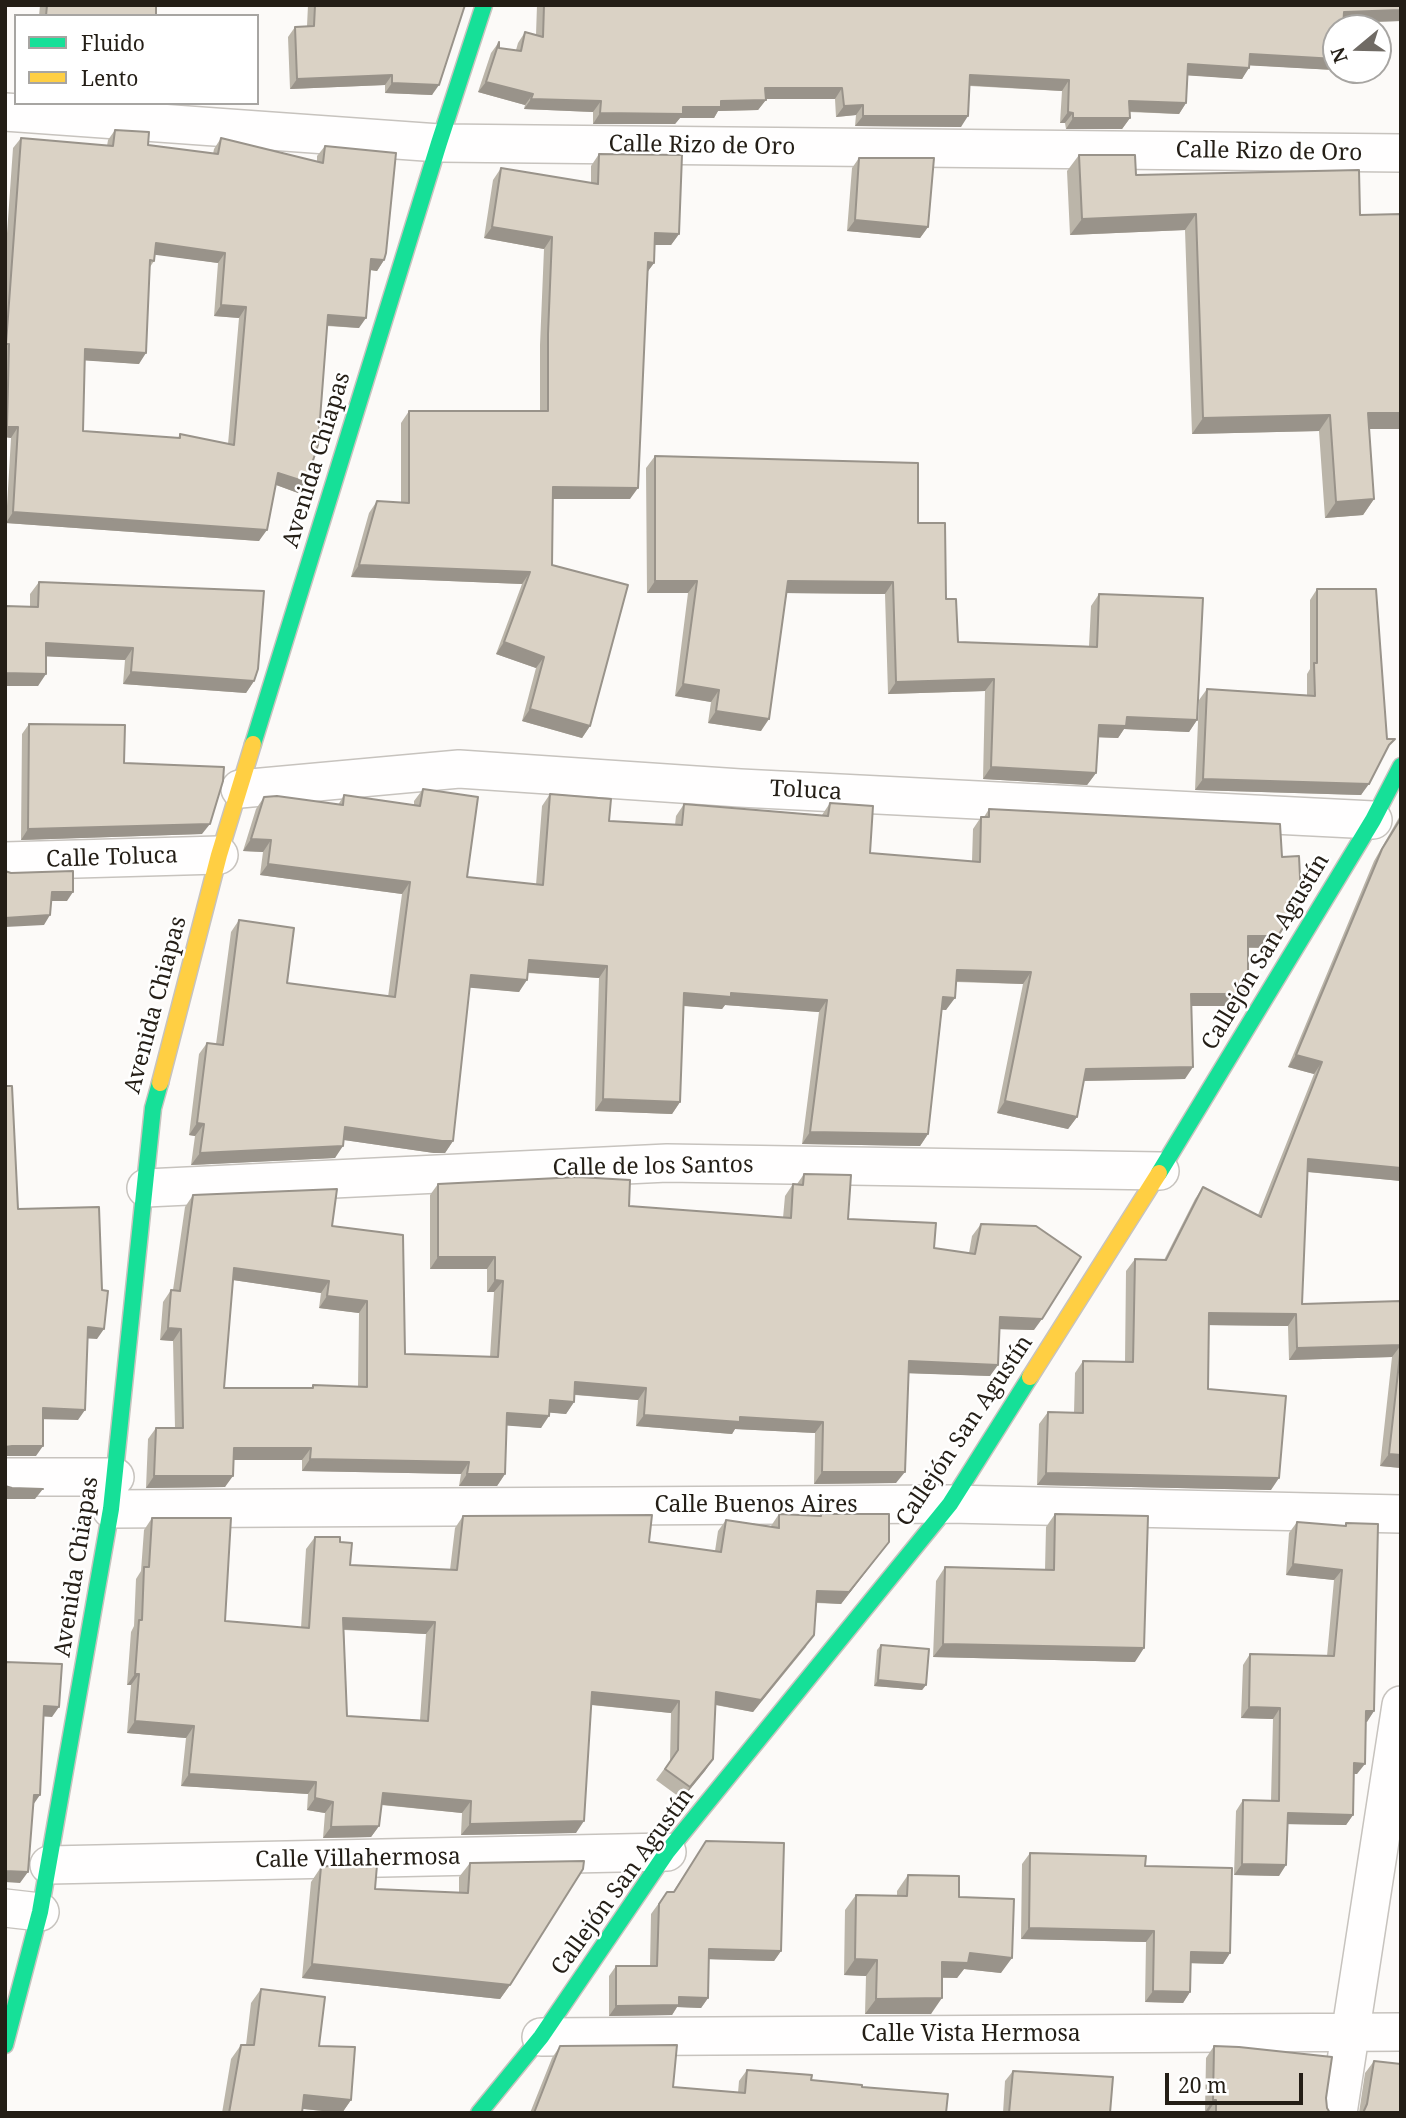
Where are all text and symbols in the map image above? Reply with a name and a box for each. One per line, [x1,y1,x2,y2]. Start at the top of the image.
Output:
legend [14,14,259,105]
north arrow [1322,14,1392,84]
text: Fluido [81,29,145,57]
text: N [1324,44,1354,67]
text: Lento [81,64,138,92]
street label: Calle Rizo de Oro [608,131,796,161]
street label: Calle Rizo de Oro [1175,137,1363,167]
street label: Avenida Chiapas [277,369,357,551]
street label: Toluca [769,775,843,807]
street label: Calle Toluca [46,842,178,874]
street label: Callejón San Agustín [1196,849,1336,1055]
street label: Avenida Chiapas [119,913,193,1097]
street label: Calle de los Santos [552,1151,754,1183]
street label: Callejón San Agustín [891,1330,1039,1532]
street label: Avenida Chiapas [49,1475,105,1659]
street label: Calle Buenos Aires [654,1491,858,1519]
street label: Callejón San Agustín [546,1783,700,1981]
street label: Calle Villahermosa [255,1843,461,1875]
street label: Calle Vista Hermosa [861,2020,1081,2048]
scale bar [1168,2058,1306,2102]
text: 20 m [1178,2071,1227,2099]

